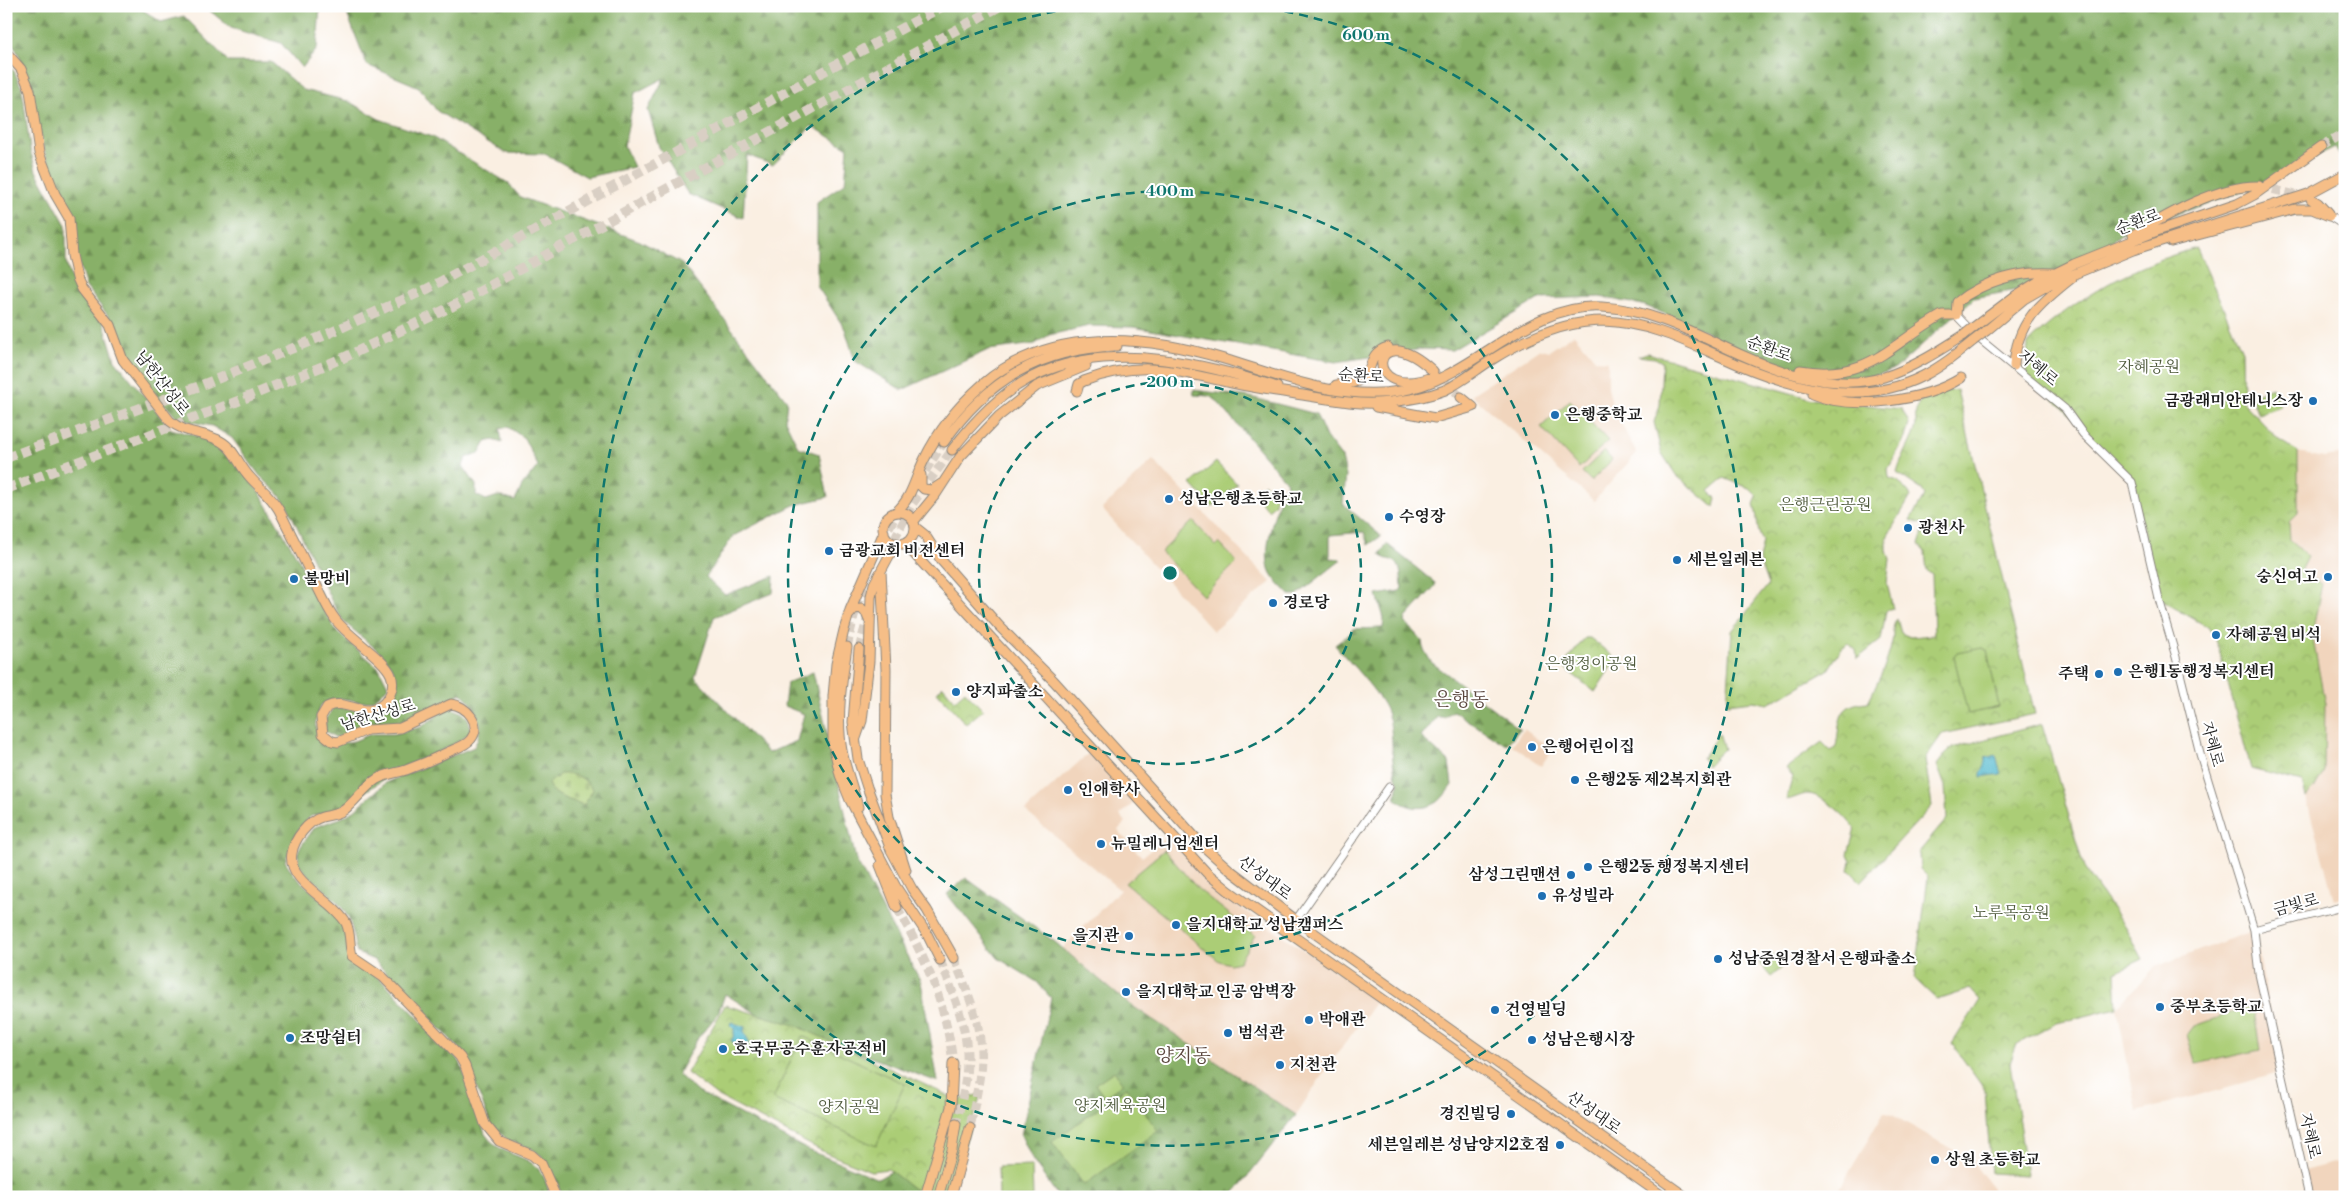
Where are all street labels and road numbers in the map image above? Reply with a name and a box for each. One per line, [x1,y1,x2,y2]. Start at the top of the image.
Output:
street label: 순환로 [2113,204,2164,239]
street label: 순환로 [1744,332,1795,367]
street label: 자혜로 [2014,345,2063,391]
street label: 남한산성로 [130,346,194,420]
street label: 순환로 [1337,364,1385,388]
street label: 남한산성로 [338,695,418,735]
street label: 자혜로 [2196,719,2228,770]
street label: 산성대로 [1234,851,1296,905]
street label: 금빛로 [2271,889,2322,921]
street label: 산성대로 [1563,1087,1626,1139]
street label: 자혜로 [2295,1111,2325,1161]

